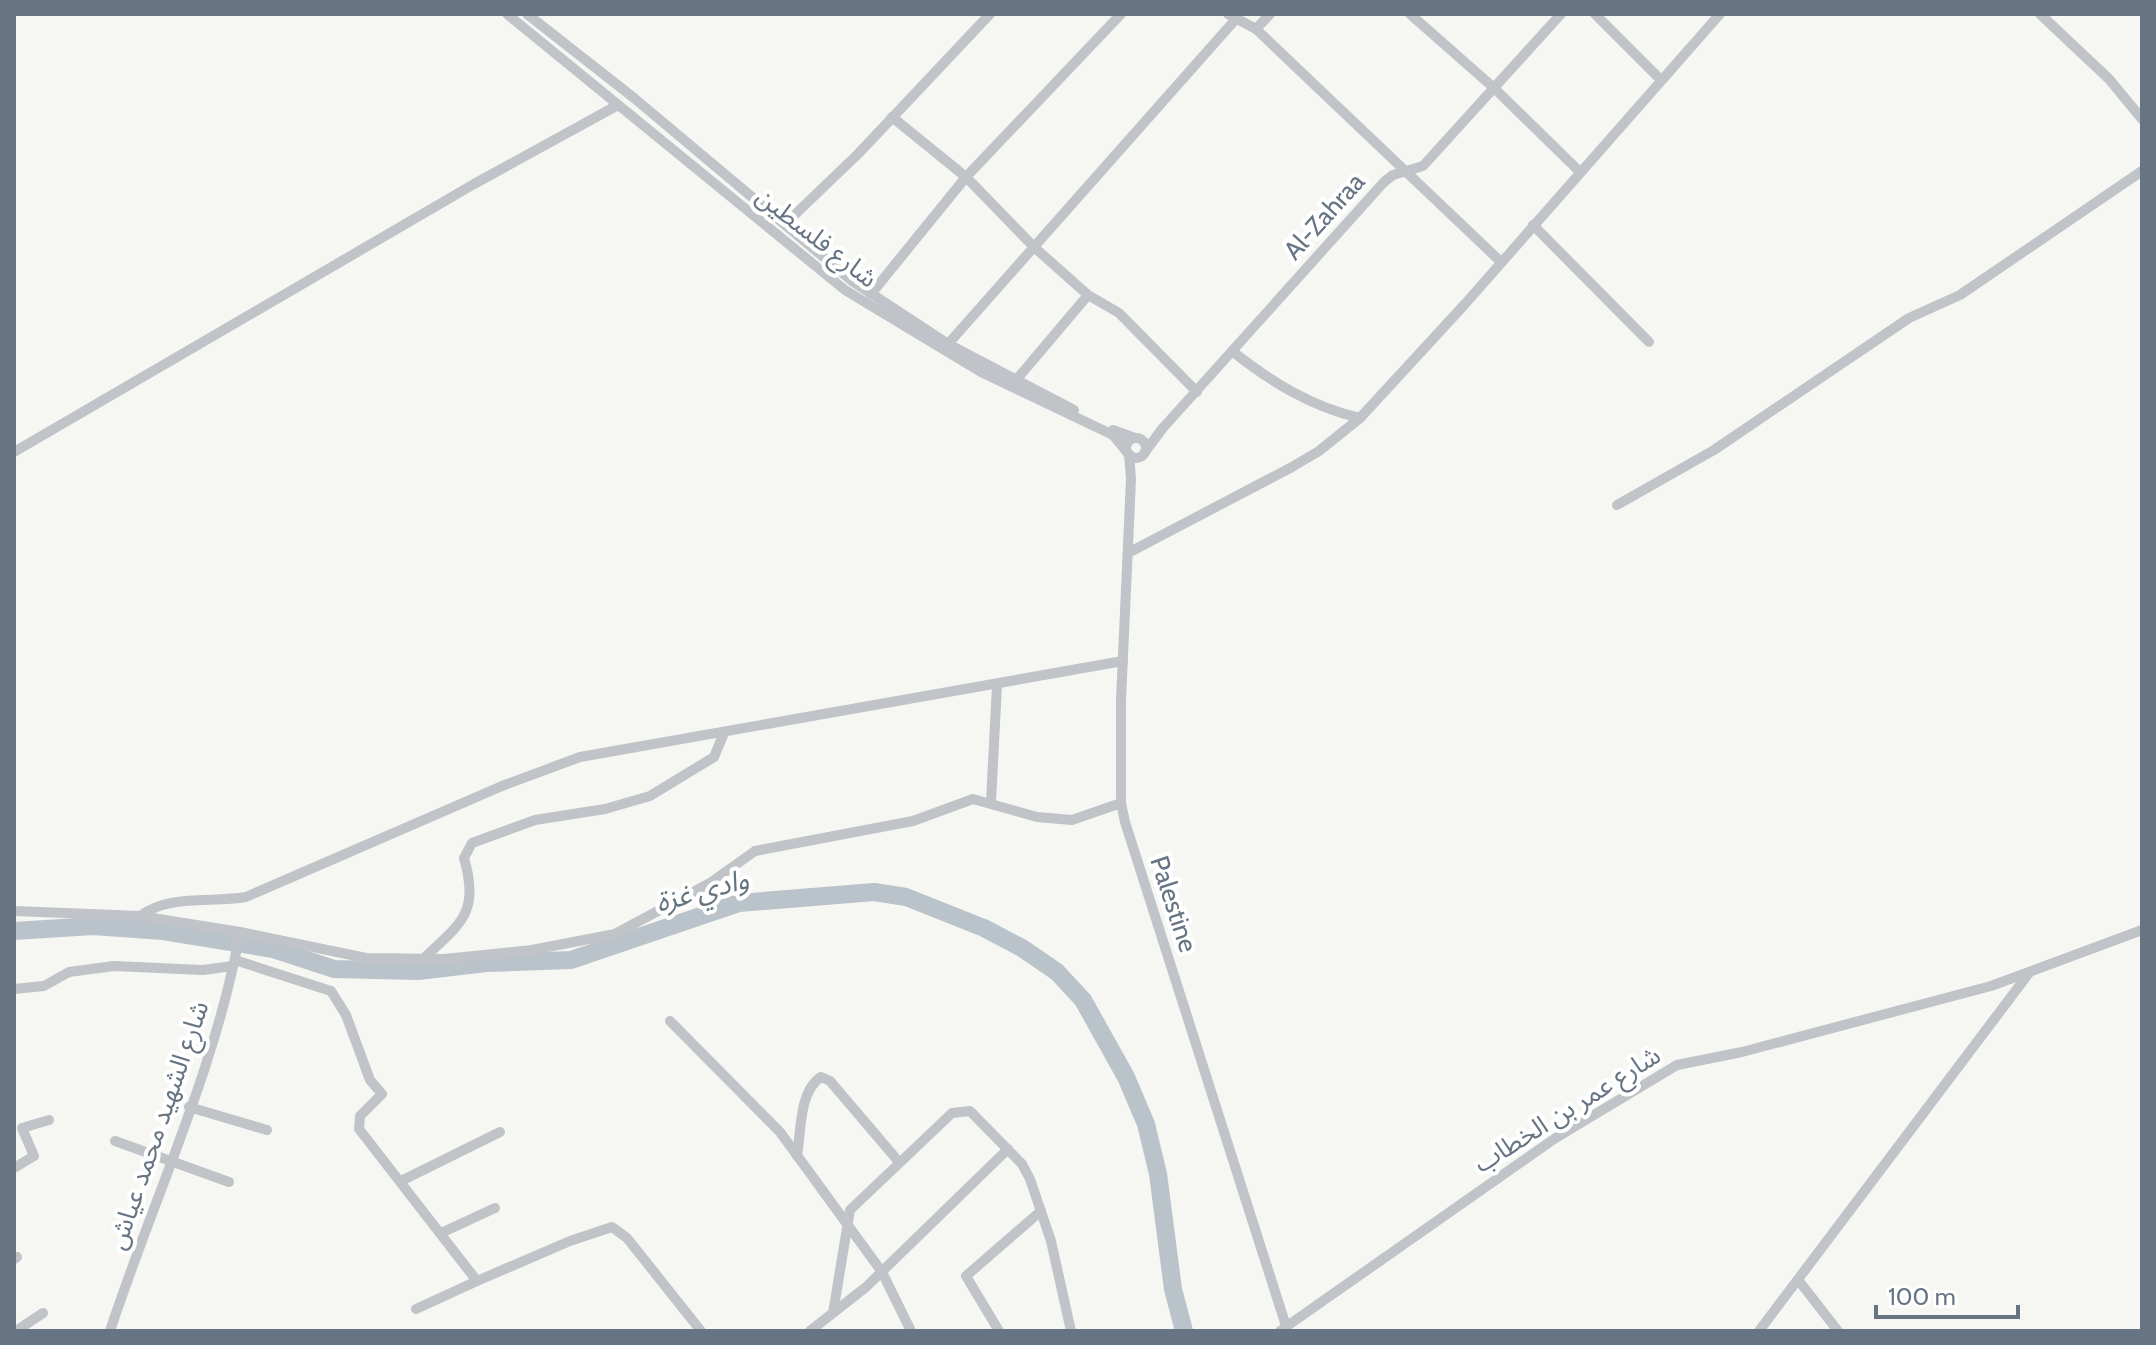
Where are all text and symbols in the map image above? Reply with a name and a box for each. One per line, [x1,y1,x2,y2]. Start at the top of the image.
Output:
street label: Al-Zahraa [1277,165,1372,266]
street label: شارع فلسطين [748,180,884,297]
street label: Palestine [1143,852,1205,956]
water label: وادي غزة [652,861,754,924]
street label: شارع الشهيد محمد عياش [100,996,218,1255]
street label: شارع عمر بن الخطاب [1468,1039,1668,1182]
scale bar [1876,1269,2018,1319]
text: 100 m [1888,1282,1956,1311]

